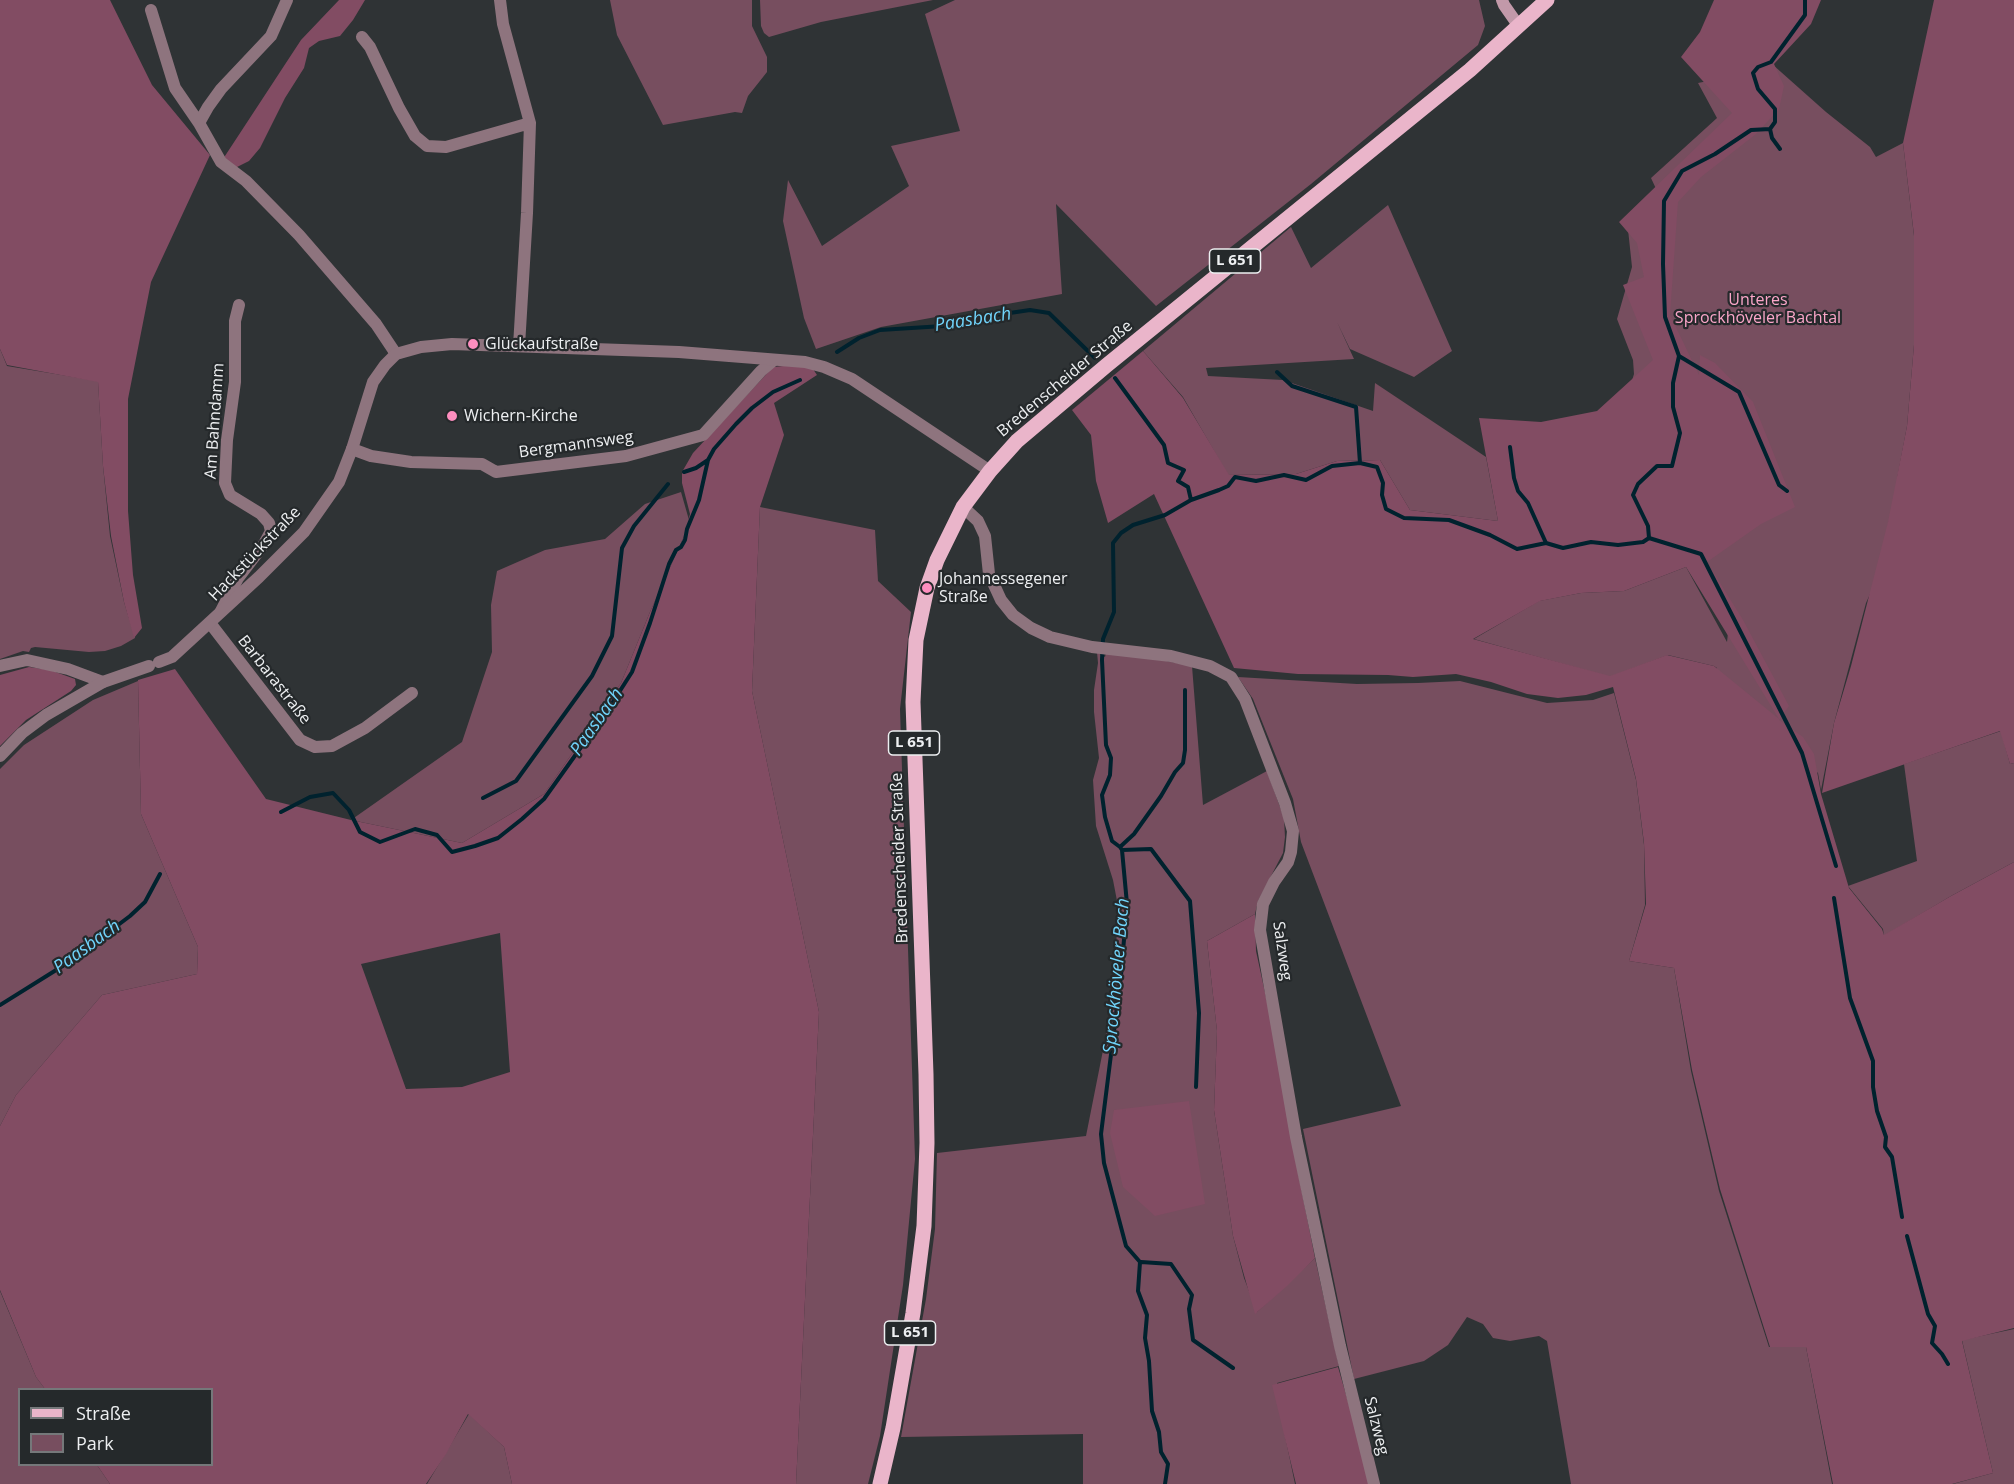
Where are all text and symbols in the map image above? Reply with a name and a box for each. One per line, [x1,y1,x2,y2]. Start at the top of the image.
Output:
road number: L 651 [1210,249,1260,273]
park label: Unteres Sprockhöveler Bachtal [1675,290,1841,328]
water label: Paasbach [933,303,1013,337]
street label: Bredenscheider Straße [993,317,1137,441]
place label: Glückaufstraße [485,334,598,354]
marker: Glückaufstraße [466,337,480,351]
street label: Am Bahndamm [201,362,229,480]
place label: Wichern-Kirche [464,406,578,426]
marker: Wichern-Kirche [445,409,459,423]
street label: Bergmannsweg [517,427,635,463]
street label: Hackstückstraße [205,503,305,605]
place label: Johannessegener Straße [939,569,1067,607]
marker: Johannessegener Straße [920,581,934,595]
street label: Barbarastraße [233,632,315,728]
water label: Paasbach [566,684,628,760]
road number: L 651 [888,731,940,755]
street label: Bredenscheider Straße [887,772,913,944]
water label: Sprockhöveler Bach [1099,897,1135,1055]
water label: Paasbach [49,916,125,978]
street label: Salzweg [1268,920,1296,982]
road number: L 651 [884,1321,936,1345]
legend [18,1388,213,1466]
street label: Salzweg [1360,1395,1392,1457]
text: Straße [76,1401,131,1425]
text: Park [76,1431,114,1455]

